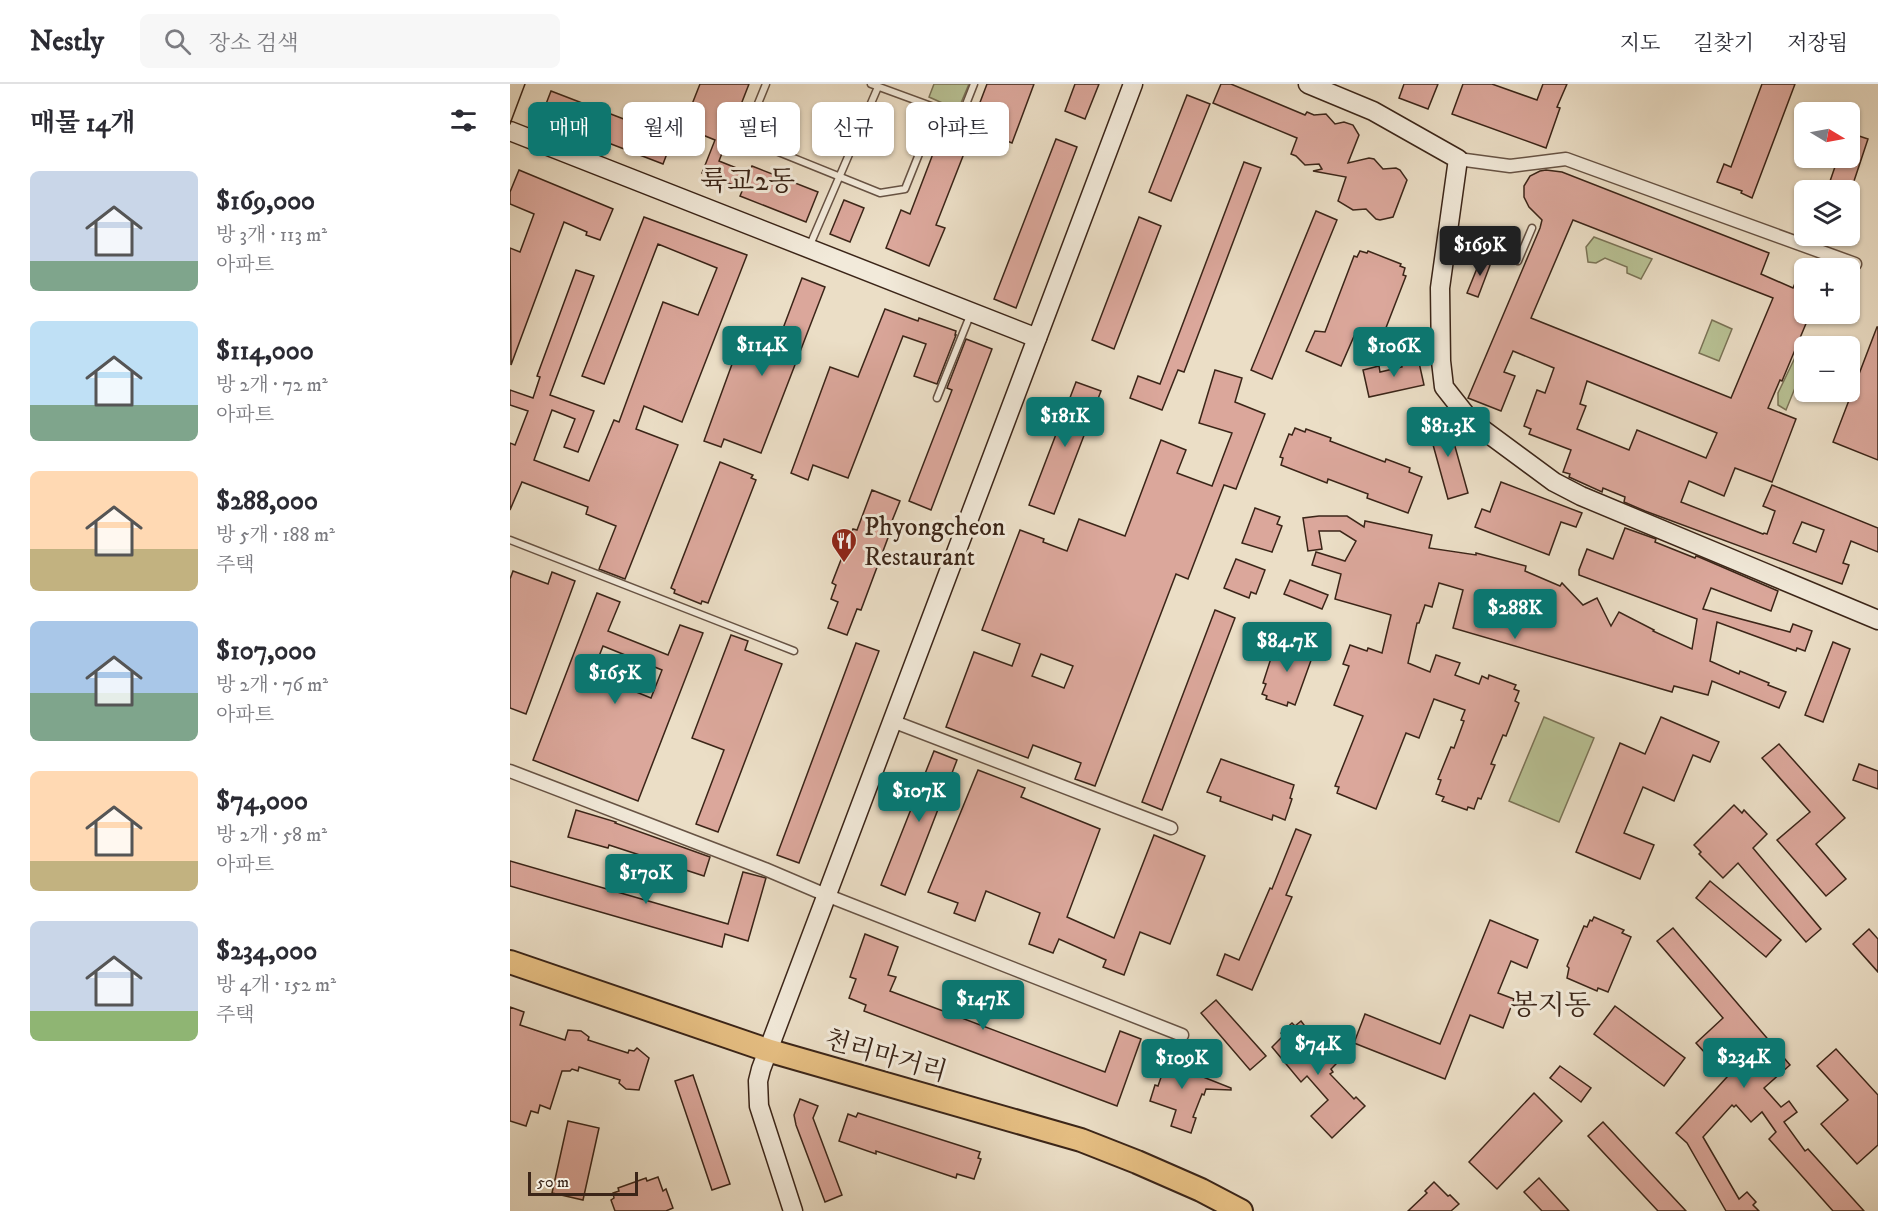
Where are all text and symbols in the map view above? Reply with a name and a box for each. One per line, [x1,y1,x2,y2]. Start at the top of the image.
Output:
search box [140,14,560,68]
text: Nestly [30,24,104,59]
icon: search [161,25,194,58]
text: 장소 검색 [209,30,298,57]
text: 지도 [1620,31,1660,57]
text: 길찾기 [1693,31,1754,57]
text: 저장됨 [1787,31,1848,57]
chip: 매매 [528,102,611,156]
chip: 월세 [623,102,705,156]
chip: 필터 [717,102,800,156]
chip: 신규 [812,102,894,156]
chip: 아파트 [906,102,1009,156]
north arrow [1794,102,1860,168]
map controls [1794,102,1860,402]
icon: filters [447,104,480,137]
text: 매물 14개 [30,107,135,140]
district label: 륙교2동 [701,164,795,199]
button: layers [1794,180,1860,246]
text: $169,000 [216,185,315,218]
icon: home [78,195,150,267]
text: 방 3개 · 113 m² [216,223,327,248]
pin: $169K [1438,226,1522,277]
text: $169K [1454,233,1506,258]
text: 아파트 [216,253,274,278]
button: + [1794,258,1860,324]
pin: $114K [720,326,804,377]
pin: $106K [1352,327,1436,378]
text: $114K [736,333,788,358]
text: $106K [1367,334,1421,359]
text: $114,000 [216,335,314,368]
button: − [1794,336,1860,402]
icon: home [78,345,150,417]
text: 방 2개 · 72 m² [216,373,328,398]
pin: $181K [1023,397,1107,448]
text: 아파트 [216,403,274,428]
text: $181K [1040,404,1090,429]
pin: $81.3K [1399,407,1497,458]
text: $81.3K [1421,414,1475,439]
text: $288,000 [216,485,318,518]
icon: home [78,495,150,567]
place label: Phyongcheon Restaurant [864,511,1006,574]
text: 방 5개 · 188 m² [216,523,335,548]
restaurant icon: Phyongcheon Restaurant [829,526,859,564]
text: 주택 [216,553,255,578]
pin: $288K [1473,589,1557,640]
text: $288K [1488,596,1542,621]
pin: $84.7K [1238,622,1336,673]
text: $84.7K [1256,629,1318,654]
text: $107,000 [216,635,316,668]
icon: home [78,645,150,717]
pin: $165K [573,654,657,705]
text: $165K [589,661,641,686]
text: 방 2개 · 76 m² [216,673,328,698]
text: 아파트 [216,703,274,728]
pin: $107K [877,772,961,823]
text: $107K [892,779,946,804]
text: $74,000 [216,785,308,818]
icon: home [78,795,150,867]
text: 방 2개 · 58 m² [216,823,327,848]
text: 아파트 [216,853,274,878]
pin: $170K [604,854,688,905]
text: $170K [619,861,673,886]
text: $234,000 [216,935,317,968]
icon: home [78,945,150,1017]
text: 방 4개 · 152 m² [216,973,336,998]
pin: $147K [941,980,1025,1031]
text: $147K [956,987,1010,1012]
district label: 봉지동 [1510,988,1592,1023]
text: 주택 [216,1003,255,1028]
street label: 천리마거리 [821,1023,950,1090]
pin: $74K [1282,1025,1354,1076]
text: $74K [1295,1032,1341,1057]
pin: $234K [1702,1038,1786,1089]
pin: $109K [1140,1039,1224,1090]
text: $234K [1717,1045,1771,1070]
text: $109K [1156,1046,1208,1071]
scale bar [528,1169,638,1196]
text: 50 m [537,1172,569,1192]

